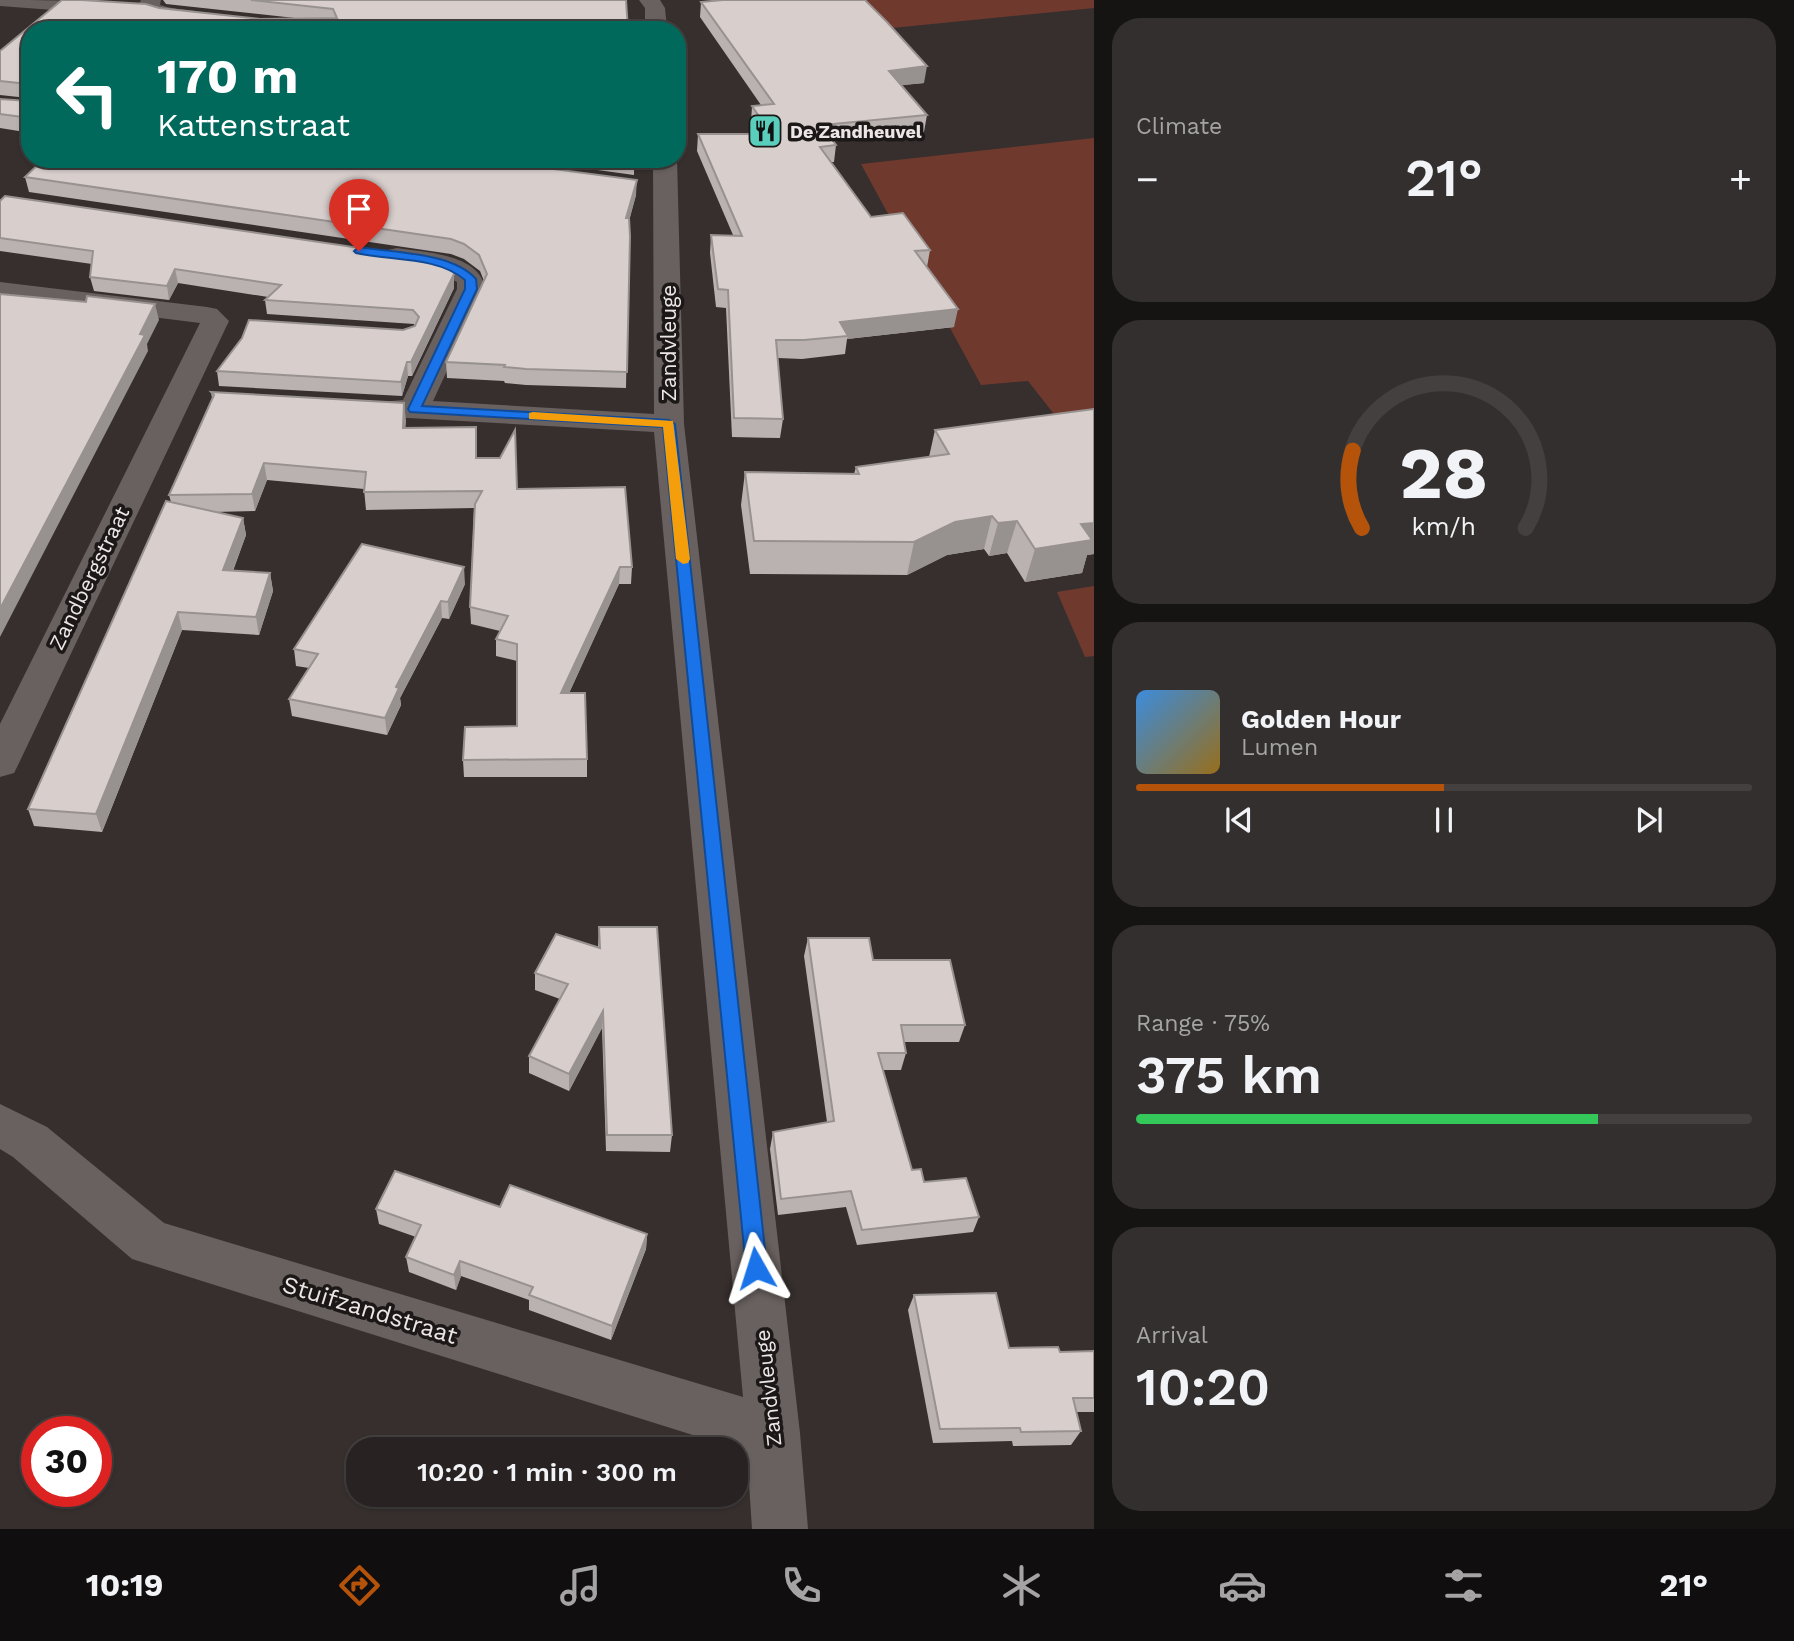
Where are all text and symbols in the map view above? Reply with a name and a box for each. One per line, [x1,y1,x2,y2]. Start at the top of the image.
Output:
text: 170 m [157,47,298,105]
icon: left [42,49,133,140]
text: Kattenstraat [157,106,350,144]
restaurant icon: De Zandheuvel [746,112,784,150]
text: Climate [1136,113,1222,140]
place label: De Zandheuvel [790,121,922,142]
text: 21° [1405,148,1483,209]
text: − [1136,157,1159,201]
text: + [1729,157,1752,201]
pin [329,179,389,251]
icon: arrive [340,190,378,228]
street label: Zandvleuge [656,285,681,402]
text: 28 [1399,431,1489,517]
street label: Zandbergstraat [44,502,135,654]
text: km/h [1412,512,1476,541]
text: Golden Hour [1241,704,1401,734]
text: Lumen [1241,734,1318,761]
icon: previous [1220,801,1258,839]
icon: pause [1425,801,1463,839]
icon: next [1630,801,1668,839]
text: Range · 75% [1136,1010,1270,1037]
text: 375 km [1136,1045,1322,1106]
position arrow [719,1231,793,1305]
street label: Stuifzandstraat [279,1270,461,1350]
text: Arrival [1136,1322,1208,1349]
street label: Zandvleuge [749,1329,787,1447]
text: 10:20 [1136,1357,1270,1418]
speed limit sign: 30 [21,1416,112,1507]
text: 10:20 · 1 min · 300 m [417,1457,677,1487]
icon: directions [335,1561,384,1610]
icon: music [556,1561,605,1610]
icon: phone [777,1561,826,1610]
icon: climate [997,1561,1046,1610]
icon: car [1218,1561,1267,1610]
icon: filters [1439,1561,1488,1610]
text: 10:19 [86,1566,163,1604]
text: 21° [1659,1566,1708,1604]

